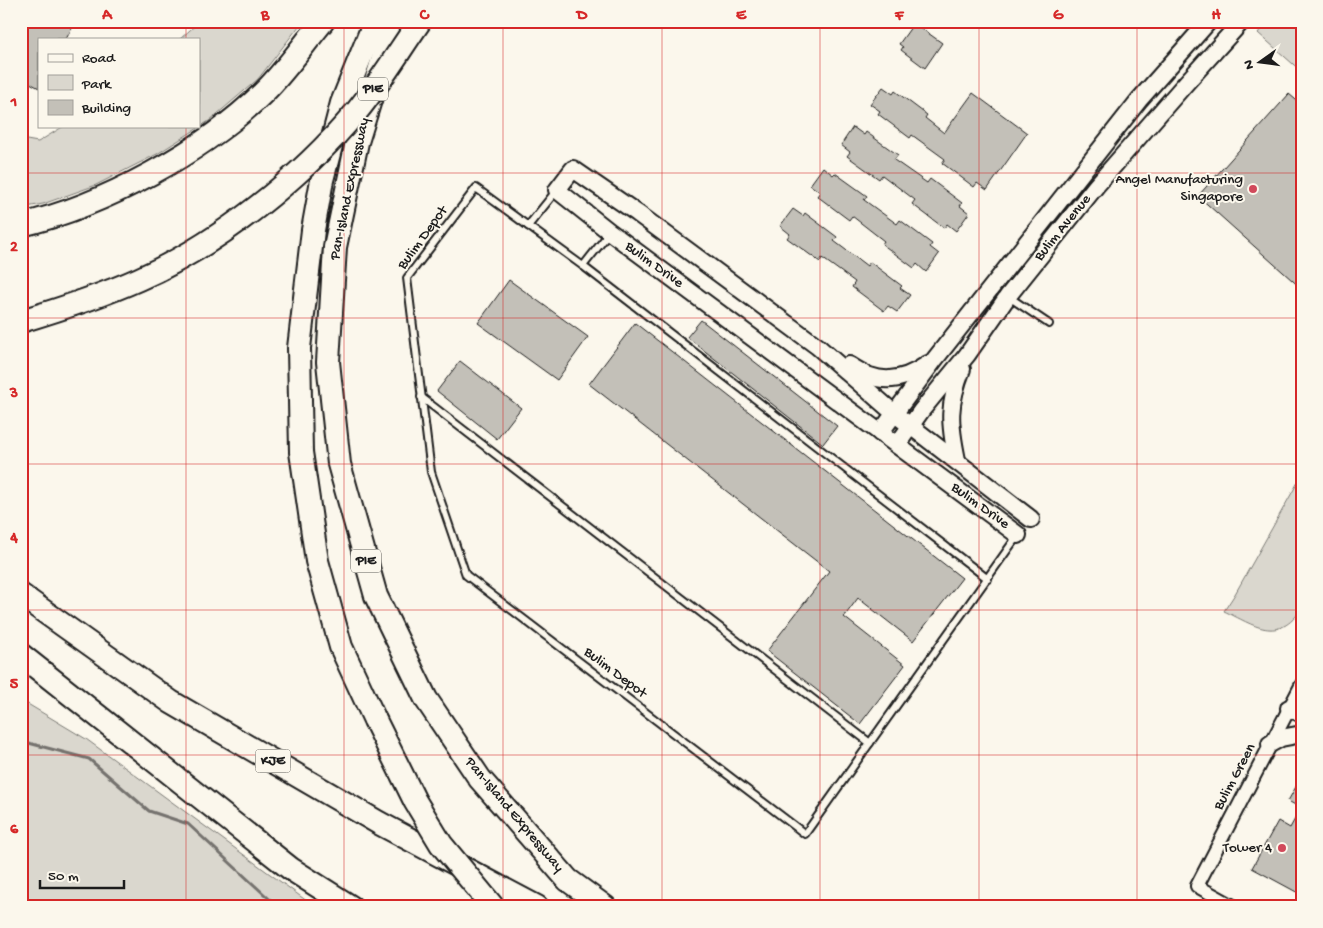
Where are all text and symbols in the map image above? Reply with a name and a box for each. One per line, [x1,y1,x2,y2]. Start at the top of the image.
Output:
text: A [101,7,113,26]
text: B [260,7,270,26]
text: C [419,7,430,26]
text: D [575,7,588,26]
text: E [736,7,747,26]
text: F [894,7,905,26]
text: G [1053,7,1064,26]
text: H [1211,7,1221,26]
legend [38,38,200,128]
north arrow [1236,38,1286,88]
text: Road [82,50,116,68]
text: N [1240,58,1259,71]
text: Park [81,76,112,94]
road number: PIE [358,78,388,100]
text: 1 [10,94,17,113]
text: Building [81,100,131,118]
street label: Pan-Island Expressway [326,116,374,263]
place label: Angel Manufacturing Singapore [1116,171,1243,206]
marker: Angel Manufacturing Singapore [1247,183,1259,195]
street label: Bulim Avenue [1030,191,1096,266]
street label: Bulim Depot [393,201,453,274]
street label: Bulim Drive [620,237,687,292]
text: 2 [10,239,18,258]
text: 3 [9,385,18,404]
street label: Bulim Drive [946,478,1013,533]
text: 4 [9,530,18,549]
road number: PIE [351,550,381,572]
street label: Bulim Depot [579,643,652,704]
text: 5 [10,676,19,695]
street label: Bulim Green [1209,741,1260,814]
road number: KJE [256,749,290,772]
street label: Pan-Island Expressway [460,753,568,877]
text: 6 [10,821,19,840]
place label: Tower 4 [1222,839,1272,857]
marker: Tower 4 [1276,842,1288,854]
scale bar [40,858,124,890]
text: 50 m [48,868,79,886]

